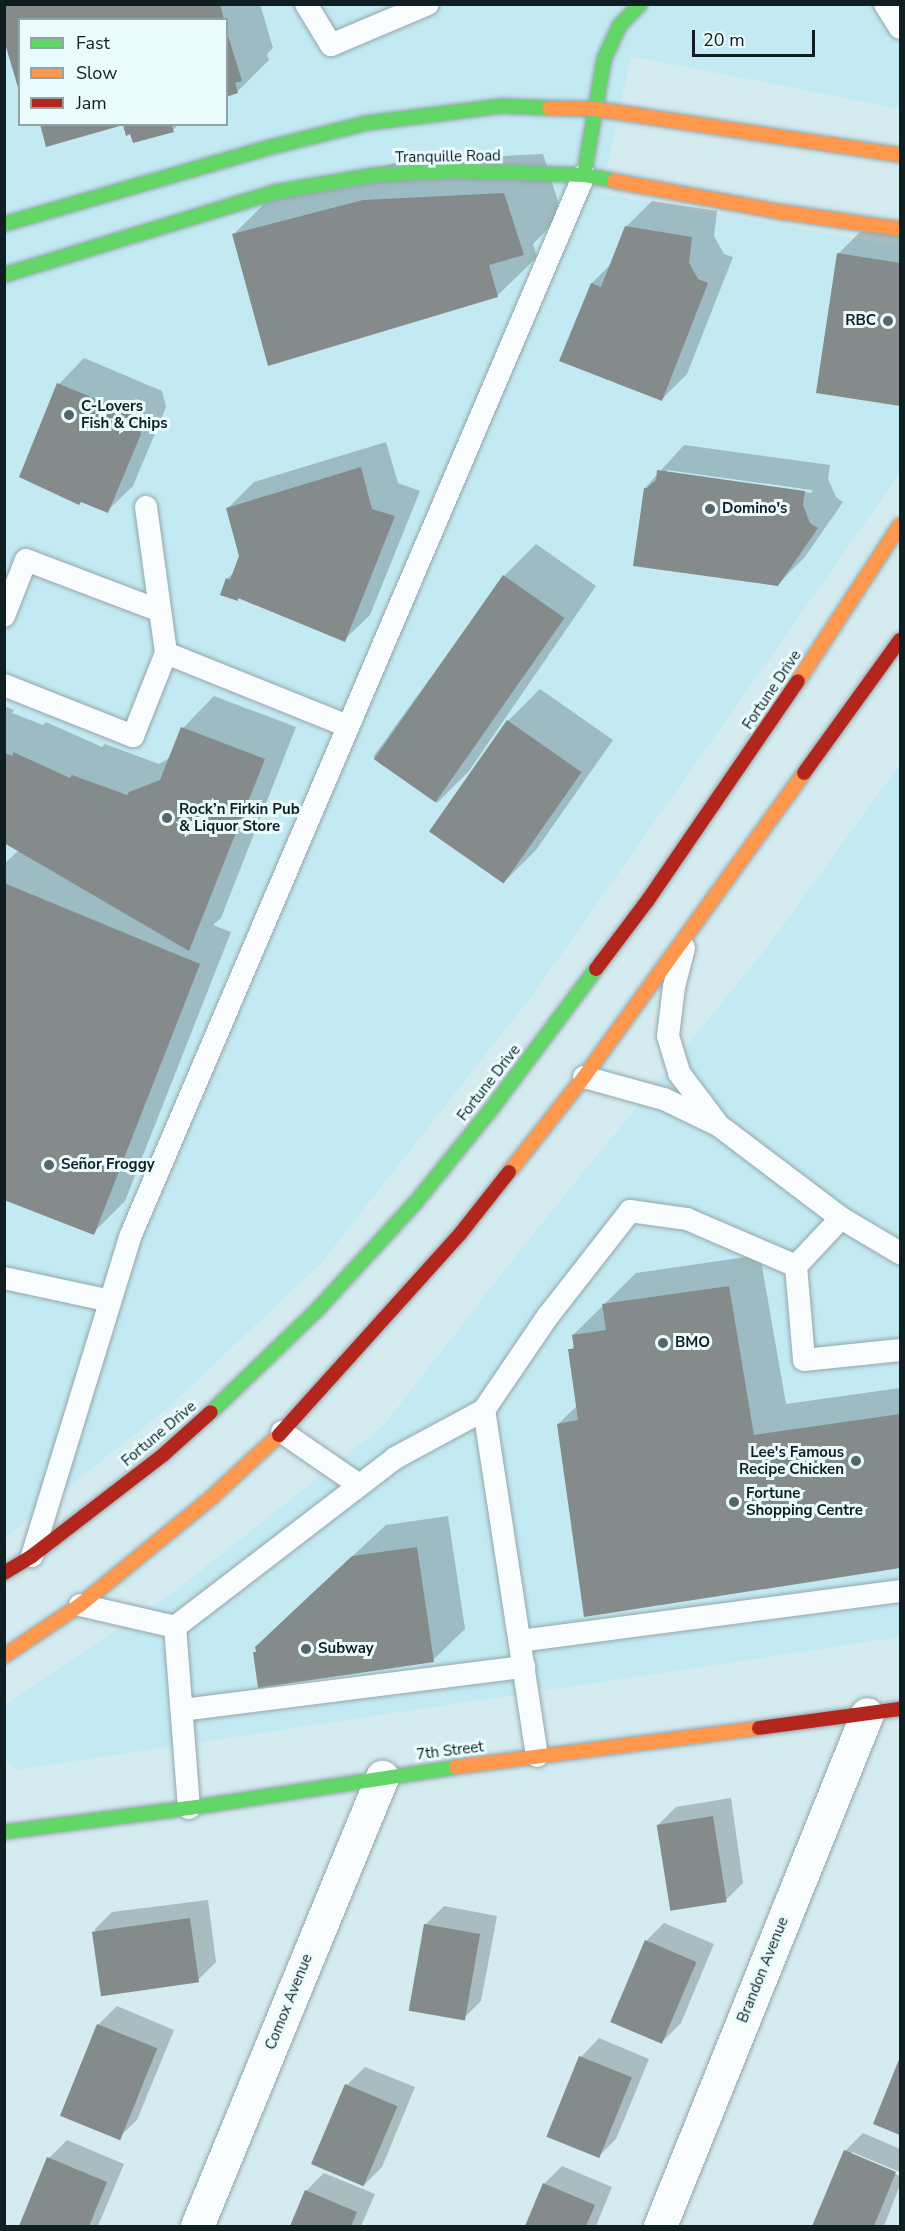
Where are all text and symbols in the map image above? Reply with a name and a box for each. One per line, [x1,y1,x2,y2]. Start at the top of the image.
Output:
legend [18,18,228,126]
scale bar [695,18,818,56]
text: 20 m [703,28,745,52]
text: Fast [76,31,110,55]
text: Slow [76,61,117,85]
text: Jam [76,91,107,115]
street label: Tranquille Road [395,147,501,167]
place label: RBC [845,312,876,330]
marker: RBC [881,314,895,328]
place label: C-Lovers Fish & Chips [81,397,167,432]
marker: C-Lovers Fish & Chips [62,408,76,422]
place label: Domino's [722,500,787,518]
marker: Domino's [703,502,717,516]
street label: Fortune Drive [739,647,805,733]
place label: Rock’n Firkin Pub & Liquor Store [179,800,300,835]
marker: Rock’n Firkin Pub & Liquor Store [160,811,174,825]
street label: Fortune Drive [454,1041,524,1125]
place label: Señor Froggy [61,1156,155,1174]
marker: Señor Froggy [42,1158,56,1172]
place label: BMO [675,1334,710,1352]
marker: BMO [656,1336,670,1350]
street label: Fortune Drive [118,1398,200,1470]
place label: Lee's Famous Recipe Chicken [739,1443,844,1478]
marker: Lee's Famous Recipe Chicken [849,1454,863,1468]
place label: Fortune Shopping Centre [746,1484,863,1519]
marker: Fortune Shopping Centre [727,1495,741,1509]
place label: Subway [318,1640,374,1658]
marker: Subway [299,1642,313,1656]
street label: 7th Street [415,1738,485,1764]
street label: Brandon Avenue [734,1915,792,2025]
street label: Comox Avenue [262,1951,316,2053]

